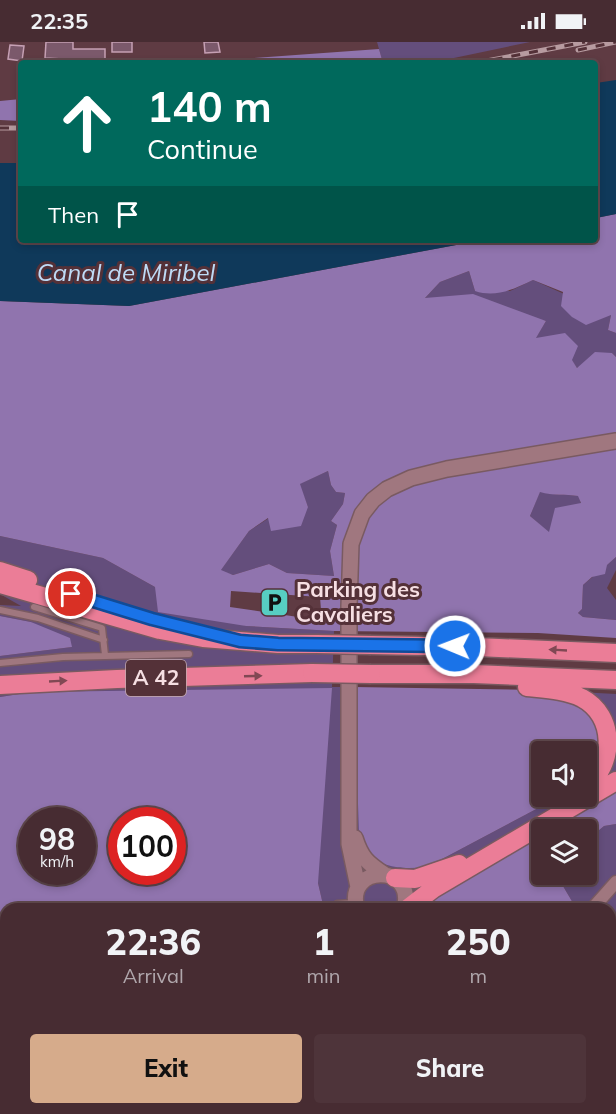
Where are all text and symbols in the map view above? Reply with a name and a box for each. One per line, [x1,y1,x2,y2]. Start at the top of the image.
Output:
text: 22:35 [30,7,88,35]
text: 140 m [147,80,272,133]
icon: ahead [48,84,126,162]
text: Continue [147,132,258,166]
icon: arrive [111,198,144,231]
text: Then [48,201,99,229]
water label: Canal de Miribel [37,257,216,287]
pin [45,568,96,619]
place label: Parking des Cavaliers [296,575,420,628]
icon: arrive [54,577,87,610]
parking icon: Parking des Cavaliers [259,586,291,618]
position arrow [423,614,487,678]
one-way arrow [548,646,567,655]
road number: A 42 [126,660,186,696]
one-way arrow [244,671,263,680]
one-way arrow [49,677,68,686]
map controls [531,741,597,885]
button: sound [531,741,597,807]
speed limit sign: 100 [108,807,186,885]
button: layers [531,819,597,885]
text: 98 [39,820,75,858]
text: km/h [40,852,74,871]
text: 22:36 [105,919,201,964]
text: 1 [313,919,334,964]
text: 250 [446,919,511,964]
text: Arrival [123,963,184,988]
text: min [306,963,341,988]
text: m [469,963,487,988]
button: Exit [30,1034,302,1103]
button: Share [314,1034,586,1103]

